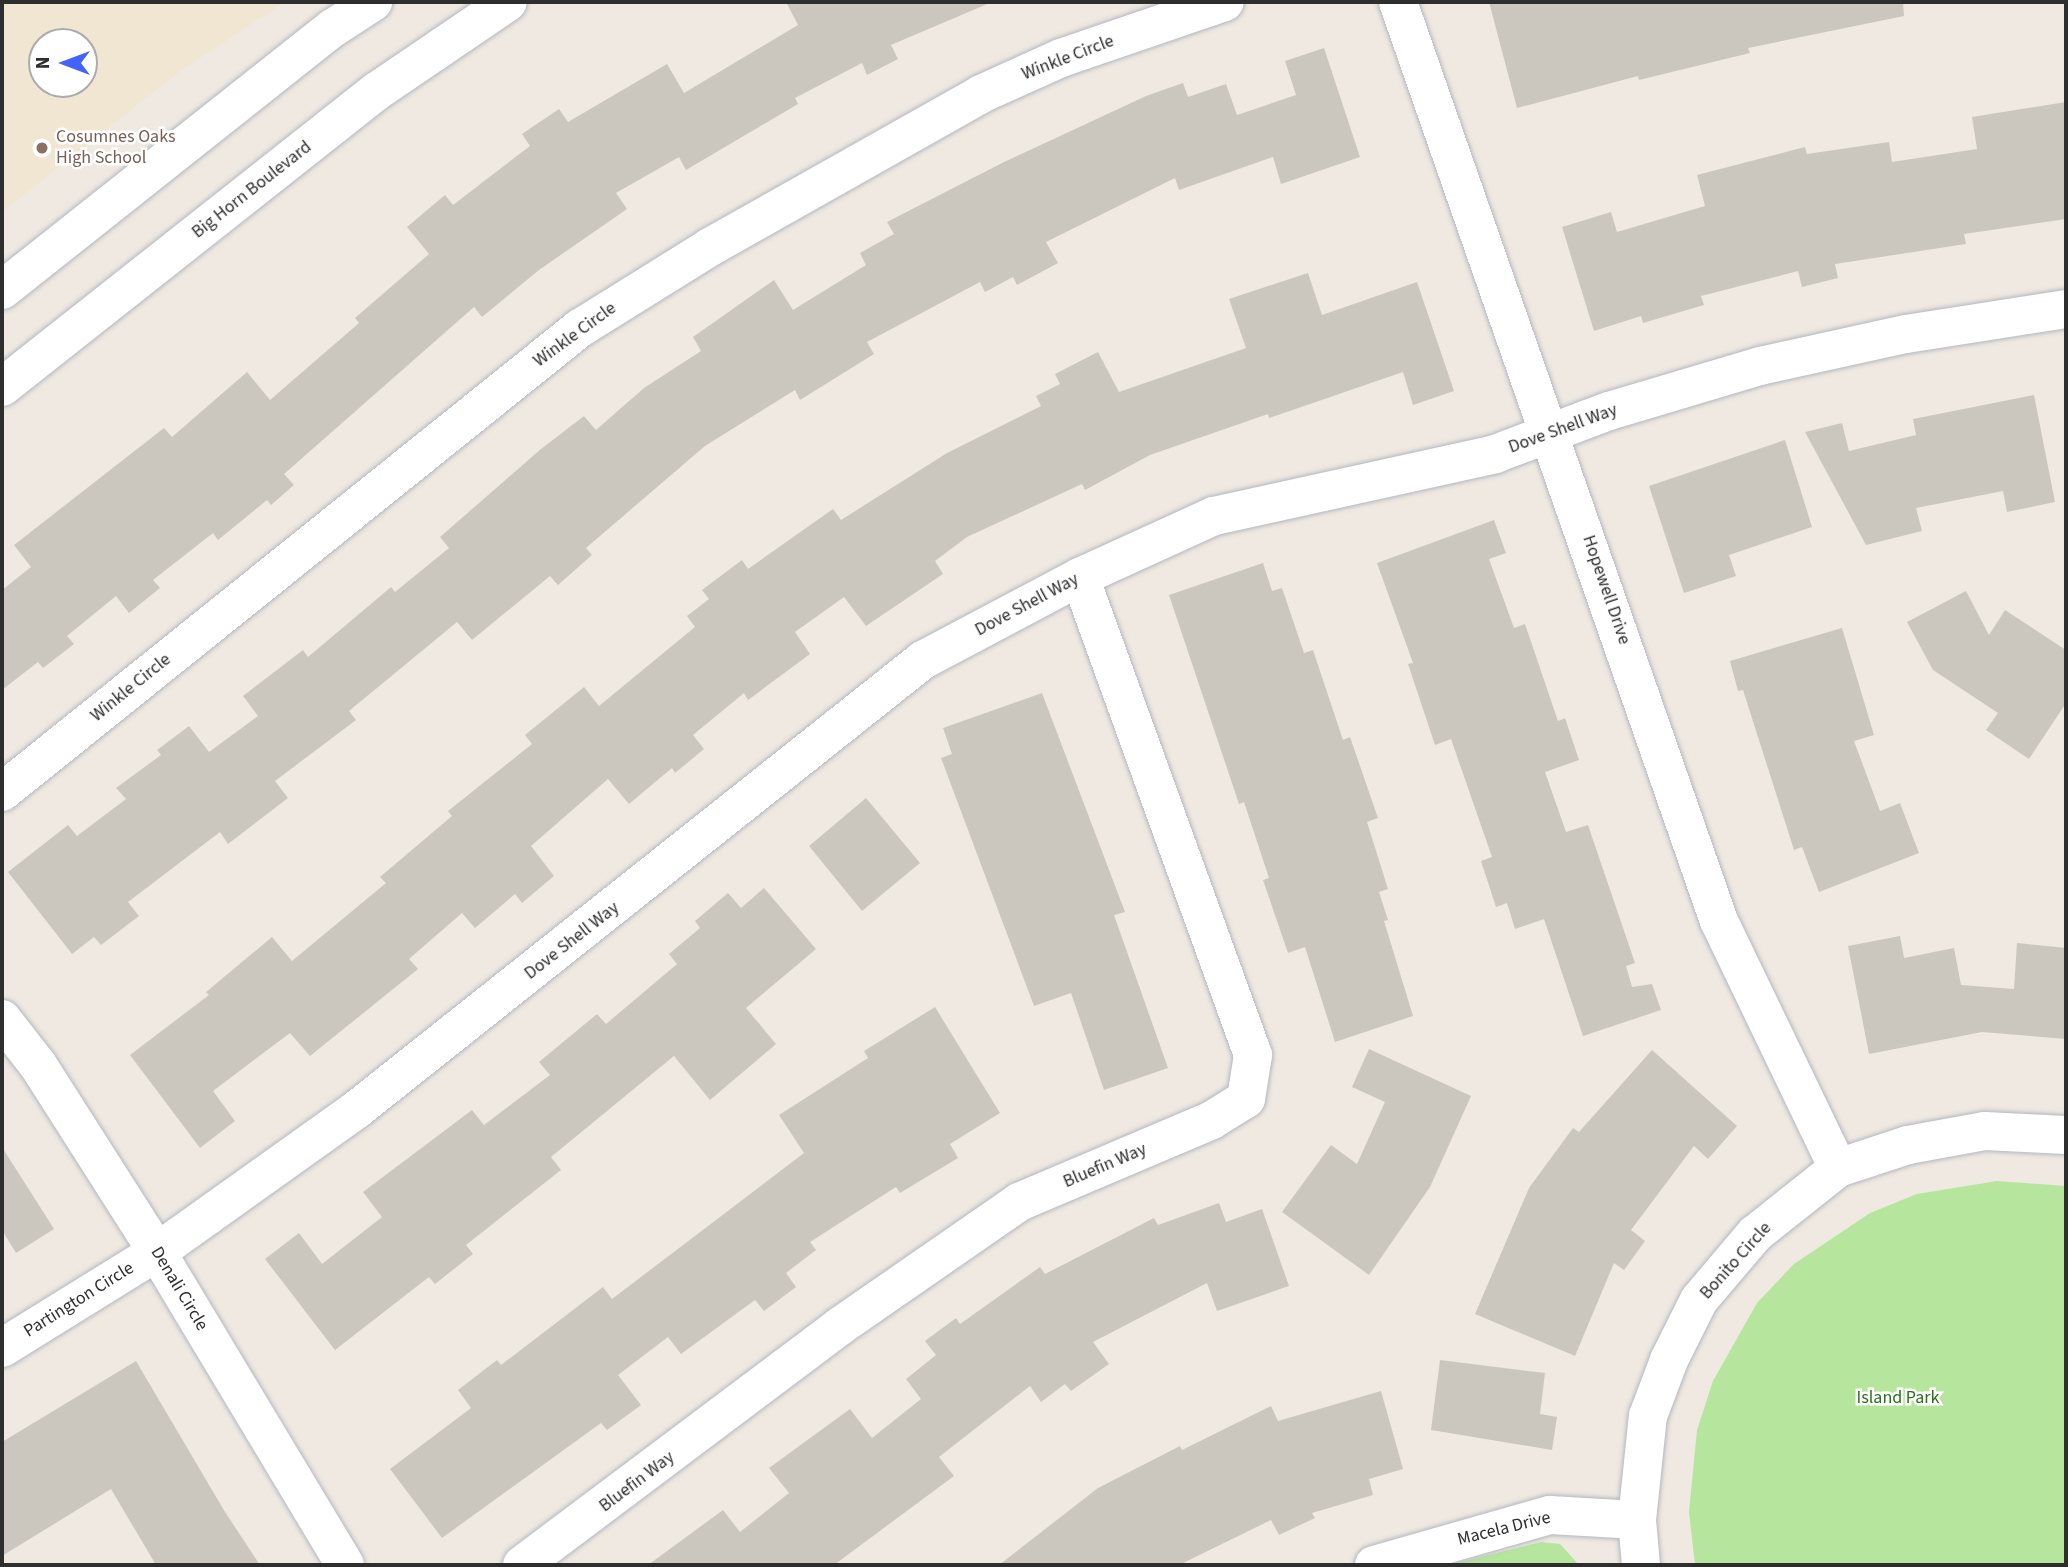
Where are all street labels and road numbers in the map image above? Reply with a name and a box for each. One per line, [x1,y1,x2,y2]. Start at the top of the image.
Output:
street label: Winkle Circle [1019,31,1117,85]
street label: Big Horn Boulevard [188,137,316,243]
street label: Winkle Circle [529,298,621,372]
street label: Dove Shell Way [1506,399,1620,459]
street label: Hopewell Drive [1577,533,1635,647]
street label: Dove Shell Way [972,569,1082,641]
street label: Winkle Circle [87,649,175,727]
street label: Dove Shell Way [520,897,624,985]
street label: Bluefin Way [1060,1139,1150,1193]
street label: Bonito Circle [1696,1218,1776,1304]
street label: Denali Circle [146,1243,212,1335]
street label: Partington Circle [20,1258,138,1342]
street label: Bluefin Way [595,1447,679,1517]
street label: Macela Drive [1455,1507,1553,1551]

